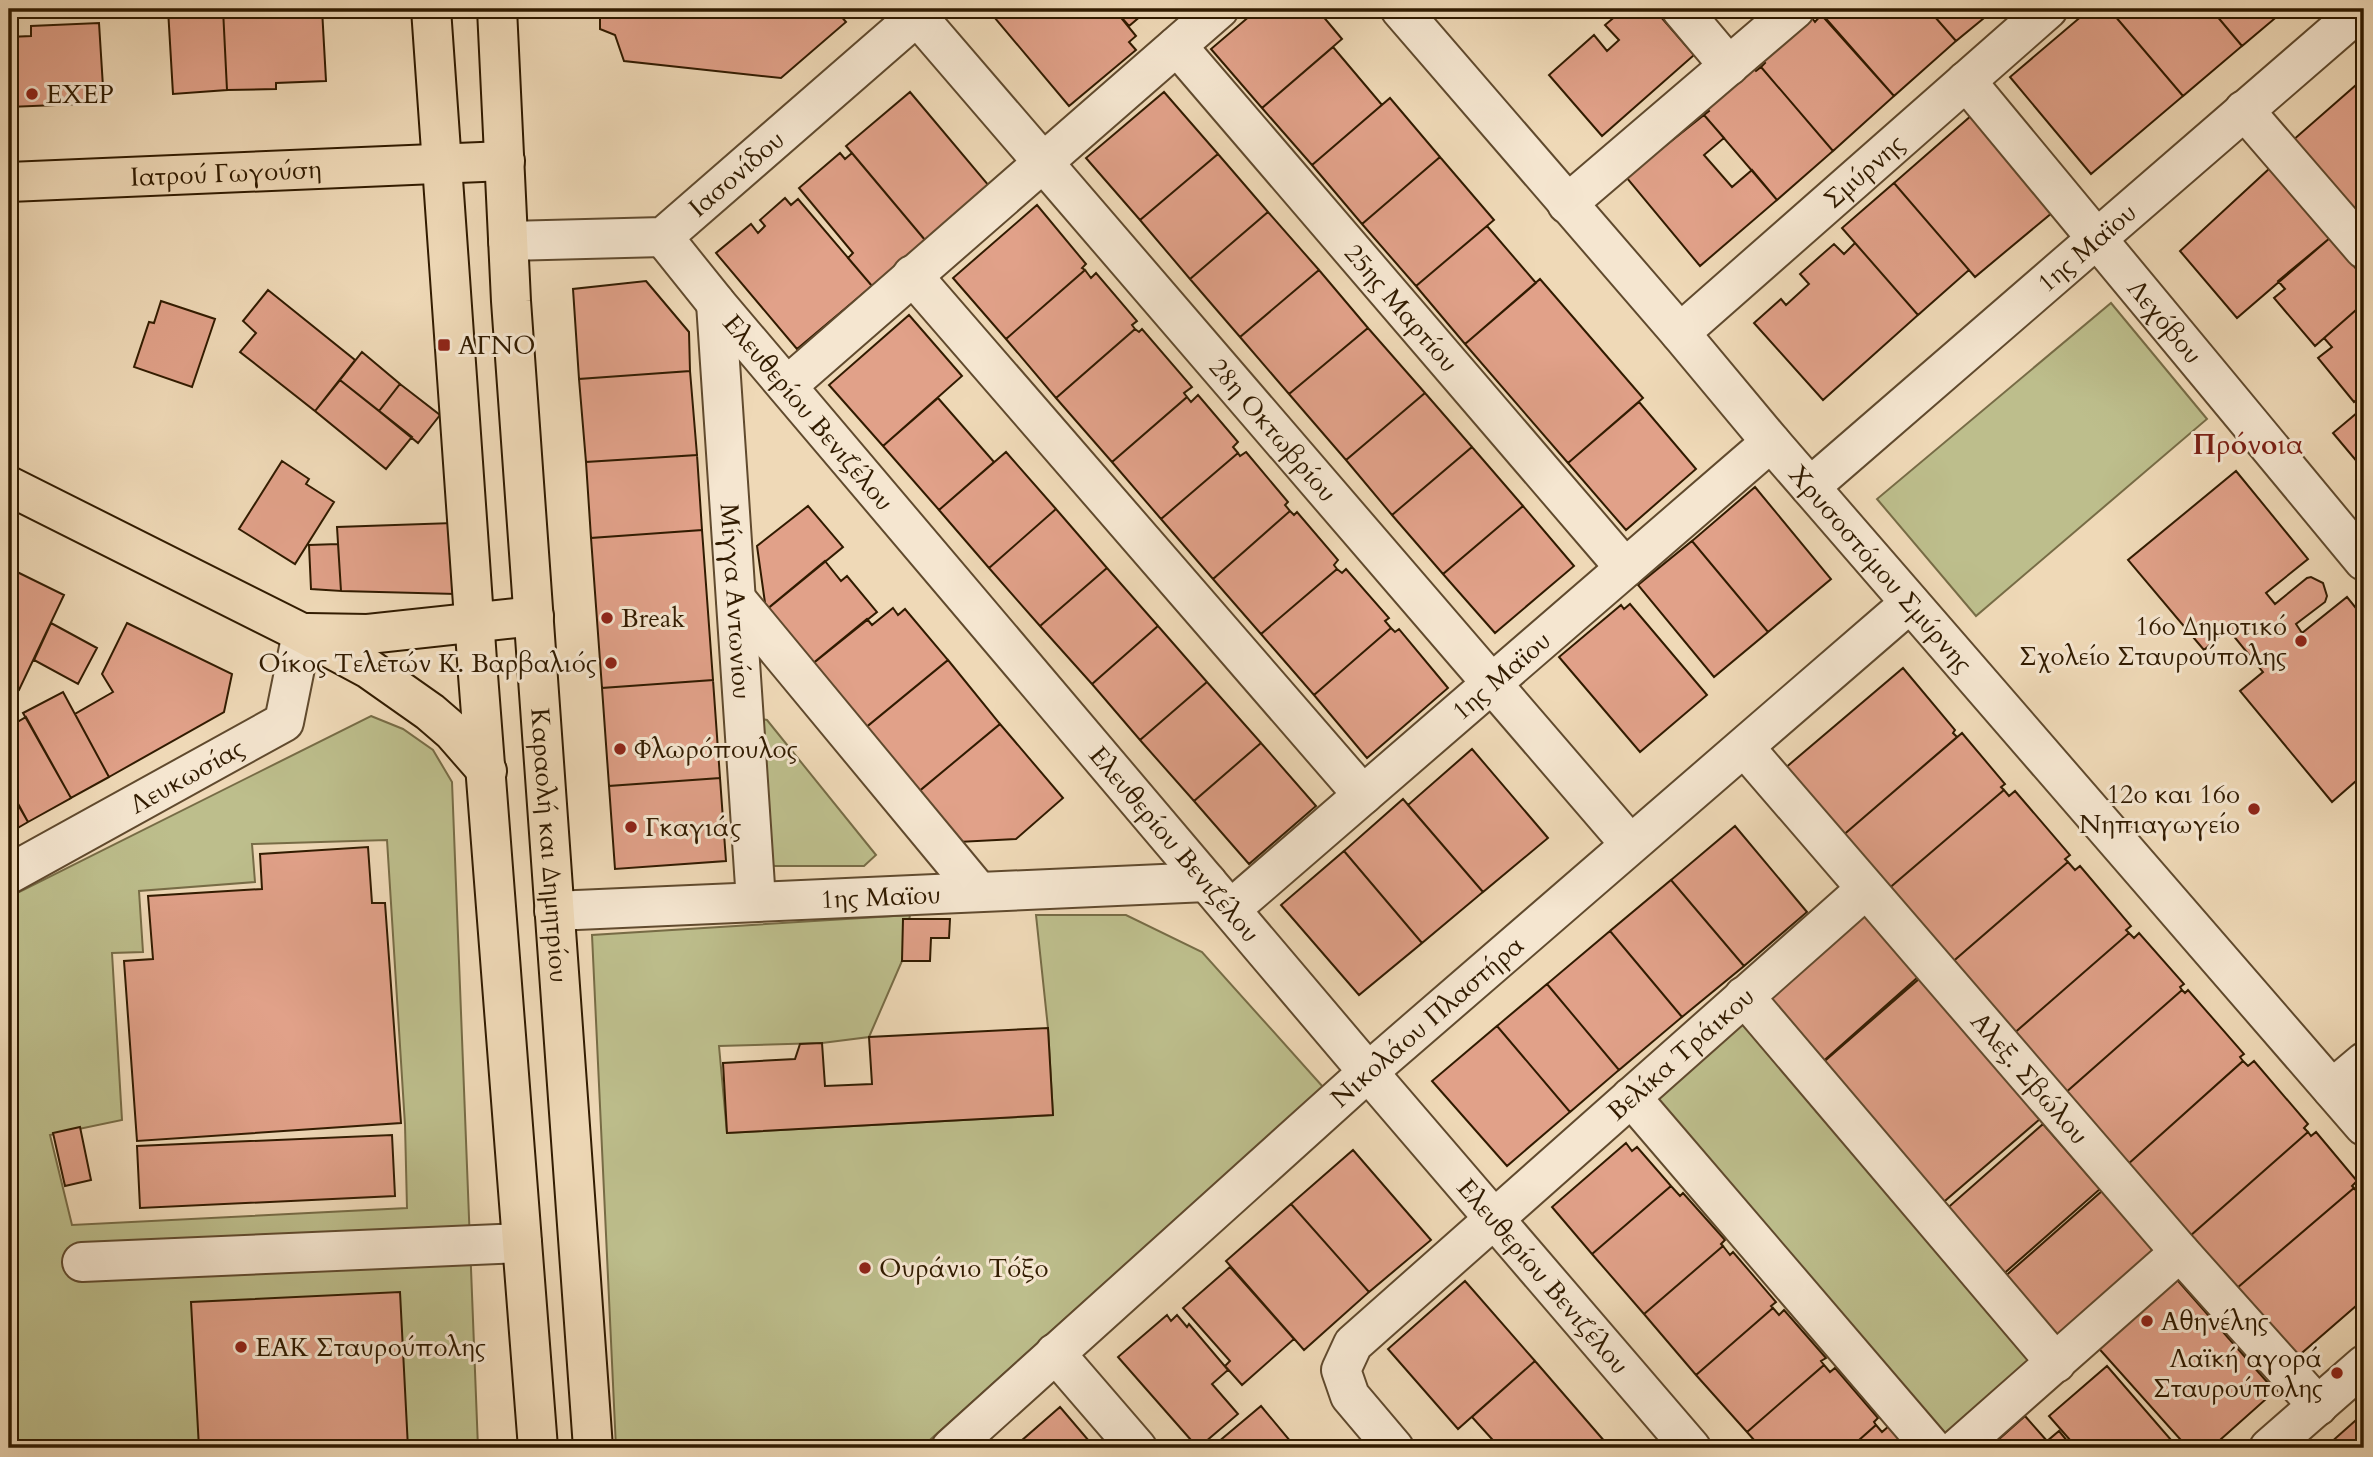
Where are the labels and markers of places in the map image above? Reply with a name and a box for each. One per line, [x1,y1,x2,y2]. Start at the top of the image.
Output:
place label: ΕΧΕΡ [46,77,114,112]
marker: ΕΧΕΡ [24,86,40,102]
place label: ΑΓΝΟ [458,328,536,363]
marker: ΑΓΝΟ [436,337,452,353]
place label: Break [621,601,685,636]
place label: 16ο Δημοτικό Σχολείο Σταυρούπολης [2019,609,2287,674]
marker: Break [599,610,615,626]
marker: 16ο Δημοτικό Σχολείο Σταυρούπολης [2293,633,2309,649]
place label: Οίκος Τελετών Κ. Βαρβαλιός [258,646,597,681]
marker: Οίκος Τελετών Κ. Βαρβαλιός [603,655,619,671]
place label: Φλωρόπουλος [634,732,798,767]
marker: Φλωρόπουλος [612,741,628,757]
place label: 12ο και 16ο Νηπιαγωγείο [2079,777,2240,842]
marker: 12ο και 16ο Νηπιαγωγείο [2246,801,2262,817]
place label: Γκαγιάς [645,810,741,845]
marker: Γκαγιάς [623,819,639,835]
place label: Ουράνιο Τόξο [879,1251,1049,1286]
marker: Ουράνιο Τόξο [857,1260,873,1276]
place label: Αθηνέλης [2161,1304,2269,1339]
marker: Αθηνέλης [2139,1313,2155,1329]
place label: EAK Σταυρούπολης [255,1330,486,1365]
marker: EAK Σταυρούπολης [233,1339,249,1355]
place label: Λαϊκή αγορά Σταυρούπολης [2153,1341,2323,1406]
marker: Λαϊκή αγορά Σταυρούπολης [2329,1365,2345,1381]

